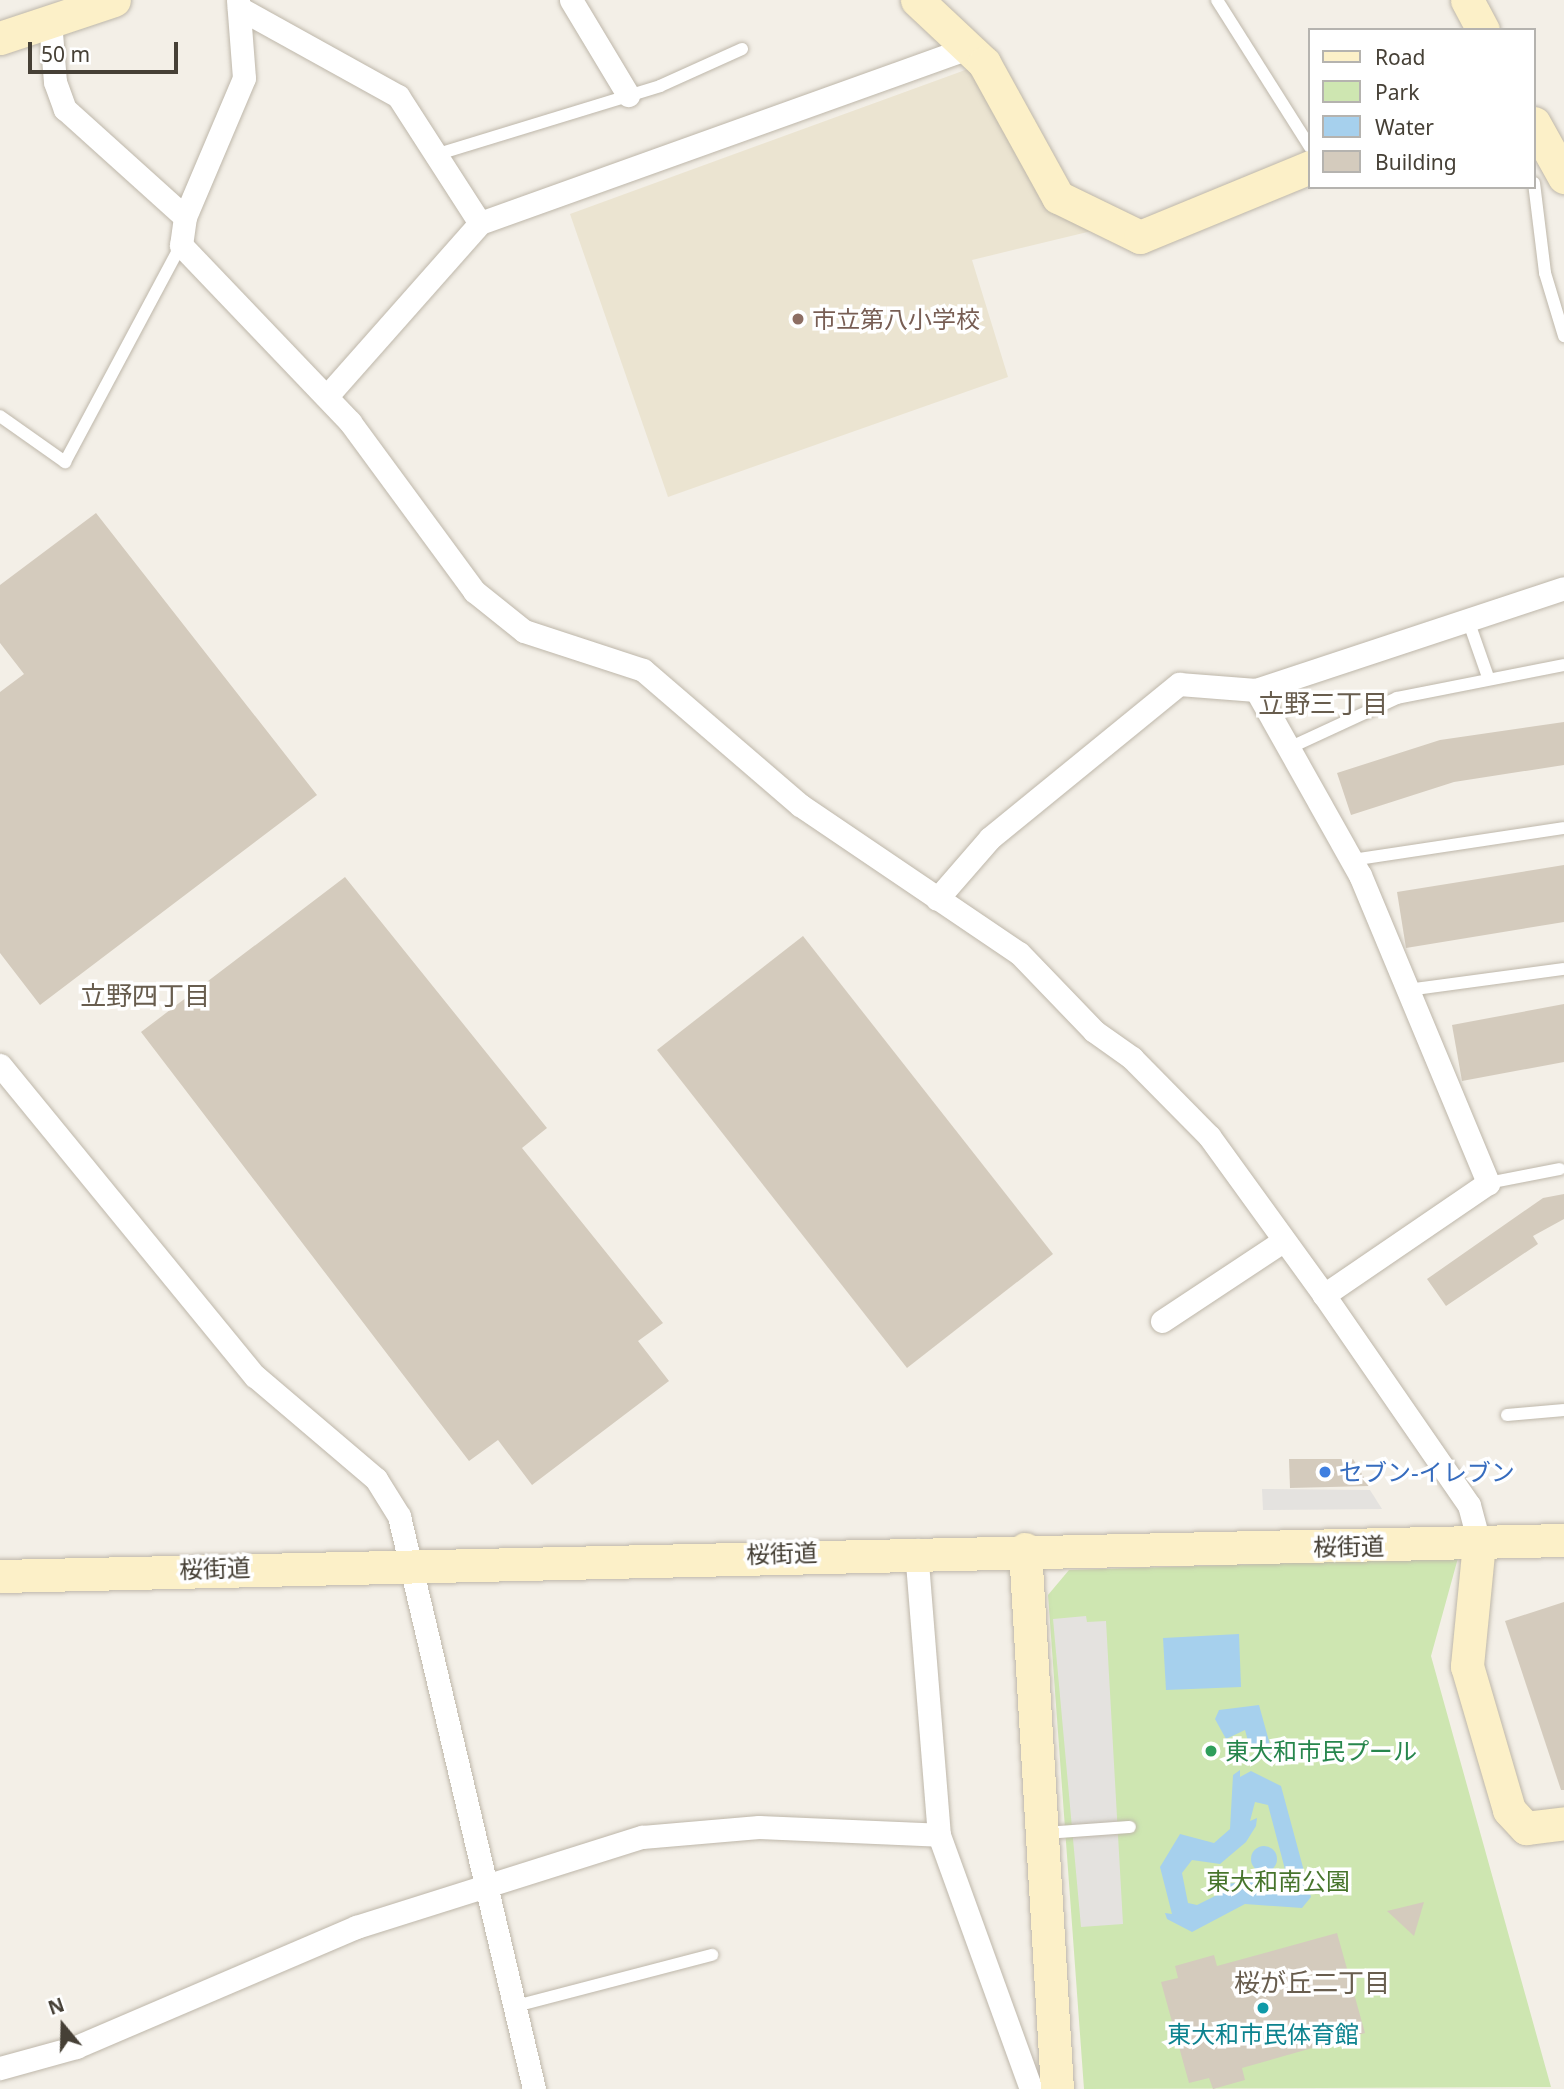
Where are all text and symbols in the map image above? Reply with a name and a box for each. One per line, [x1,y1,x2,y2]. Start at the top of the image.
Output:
scale bar [32,28,182,72]
legend [1308,28,1536,189]
text: 50 m [41,40,90,68]
text: Road [1375,43,1425,71]
text: Park [1375,78,1419,106]
text: Water [1375,113,1434,141]
text: Building [1375,148,1457,176]
place label: 市立第八小学校 [812,305,980,333]
marker: 市立第八小学校 [790,311,806,327]
district label: 立野三丁目 [1258,688,1388,720]
district label: 立野四丁目 [80,980,210,1012]
place label: セブン-イレブン [1339,1458,1515,1486]
marker: セブン-イレブン [1317,1464,1333,1480]
street label: 桜街道 [1313,1531,1385,1561]
street label: 桜街道 [746,1537,818,1569]
street label: 桜街道 [179,1552,251,1584]
place label: 東大和市民プール [1225,1737,1417,1765]
marker: 東大和市民プール [1203,1743,1219,1759]
park label: 東大和南公園 [1206,1867,1350,1895]
district label: 桜が丘二丁目 [1234,1967,1390,1999]
north arrow [28,1991,98,2061]
text: N [45,1991,68,2021]
marker: 東大和市民体育館 [1255,2000,1271,2016]
place label: 東大和市民体育館 [1167,2020,1359,2048]

